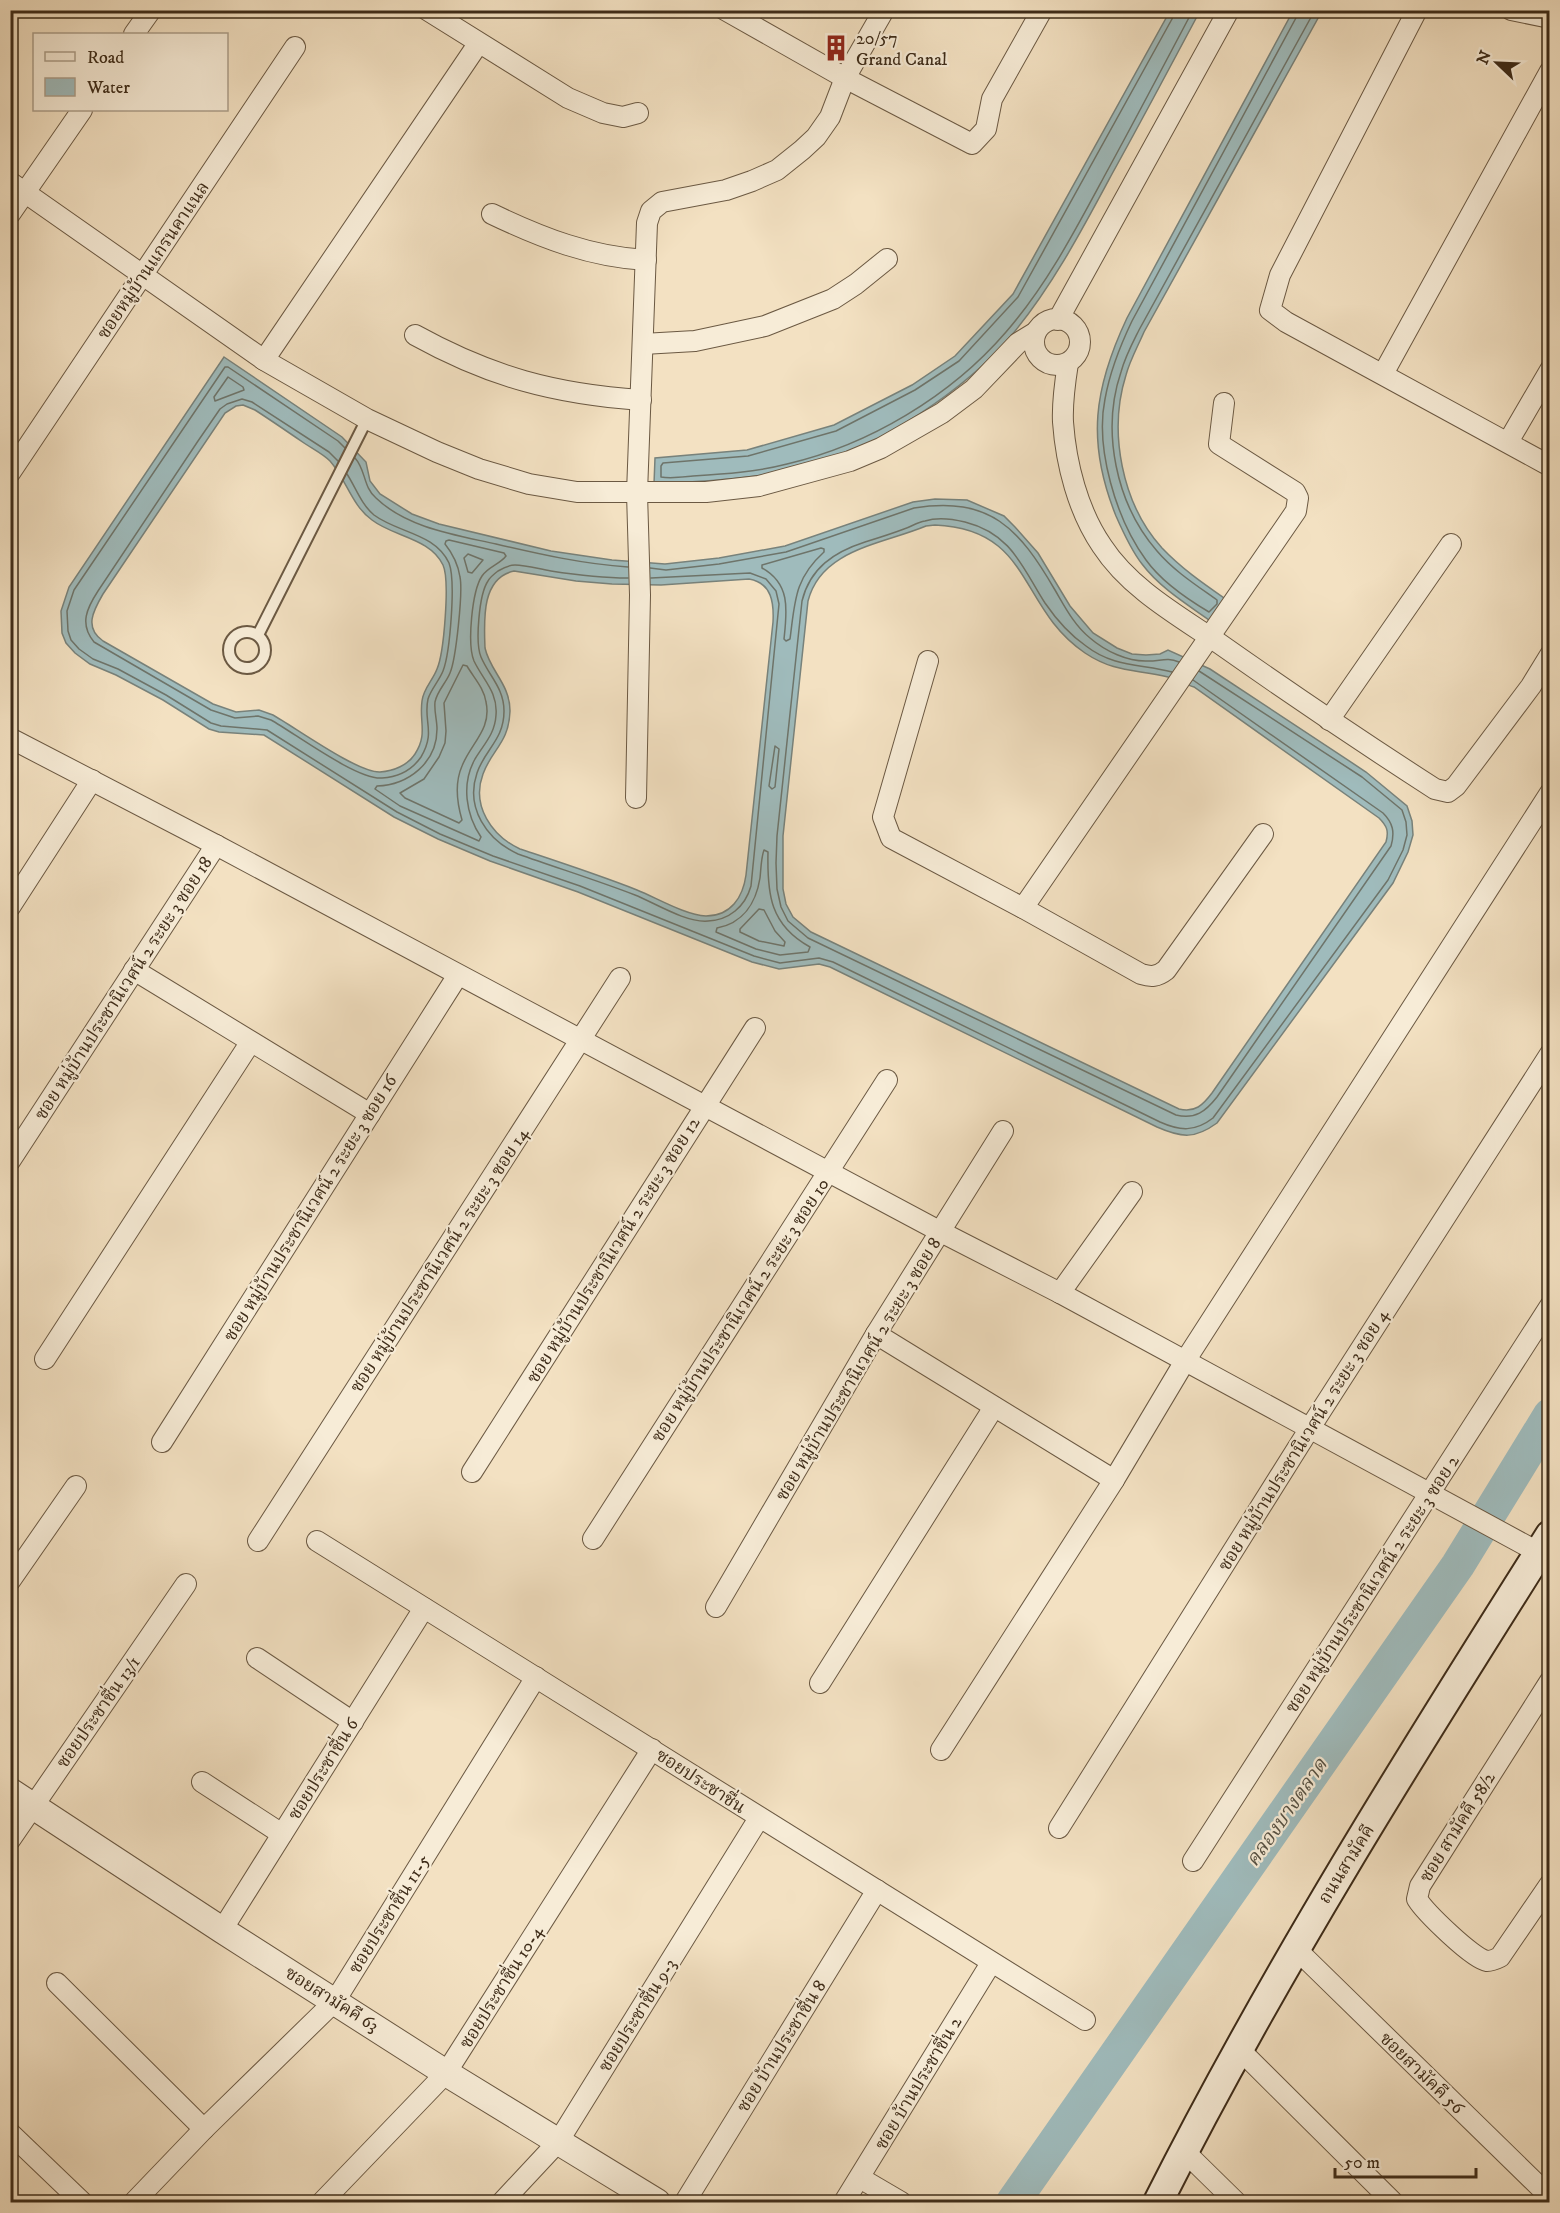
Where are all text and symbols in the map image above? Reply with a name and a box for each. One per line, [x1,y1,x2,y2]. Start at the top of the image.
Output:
place label: 20/57 Grand Canal [856,28,948,71]
legend [33,33,228,111]
building icon: 20/57 Grand Canal [821,33,851,63]
north arrow [1467,33,1527,93]
text: Road [87,47,124,69]
text: N [1472,48,1496,67]
text: Water [86,77,130,99]
street label: ซอยหมู่บ้านแกรนคาแนล [93,178,215,344]
street label: ซอย หมู่บ้านประชานิเวศน์ 2 ระยะ 3 ซอย 18 [29,852,217,1124]
street label: ซอย หมู่บ้านประชานิเวศน์ 2 ระยะ 3 ซอย 16 [218,1070,403,1346]
street label: ซอย หมู่บ้านประชานิเวศน์ 2 ระยะ 3 ซอย 12 [522,1113,705,1388]
street label: ซอย หมู่บ้านประชานิเวศน์ 2 ระยะ 3 ซอย 14 [345,1123,534,1397]
street label: ซอย หมู่บ้านประชานิเวศน์ 2 ระยะ 3 ซอย 10 [646,1174,835,1447]
street label: ซอย หมู่บ้านประชานิเวศน์ 2 ระยะ 3 ซอย 8 [770,1233,946,1505]
street label: ซอย หมู่บ้านประชานิเวศน์ 2 ระยะ 3 ซอย 4 [1213,1304,1394,1576]
street label: ซอย หมู่บ้านประชานิเวศน์ 2 ระยะ 3 ซอย 2 [1280,1451,1465,1718]
street label: ซอยประชาชื่น 13/1 [49,1650,146,1773]
street label: ซอยประชาชื่น 6 [280,1712,364,1825]
street label: ซอยประชาชื่น [651,1741,752,1819]
water label: คลองบางตลาด [1241,1753,1334,1872]
street label: ซอย สามัคคี 58/2 [1415,1768,1501,1887]
street label: ถนนสามัคคี [1314,1821,1380,1908]
street label: ซอยประชาชื่น 11-5 [341,1849,435,1978]
street label: ซอยประชาชื่น 10-4 [452,1919,549,2053]
street label: ซอยประชาชื่น 9-3 [591,1953,682,2076]
street label: ซอยสามัคคี 63 [280,1962,382,2037]
street label: ซอย บ้านประชาชื่น 8 [729,1974,831,2117]
street label: ซอย บ้านประชาชื่น 2 [867,2011,967,2154]
street label: ซอยสามัคคี 56 [1375,2028,1469,2120]
scale bar [1335,2141,1476,2179]
text: 50 m [1344,2152,1380,2174]

